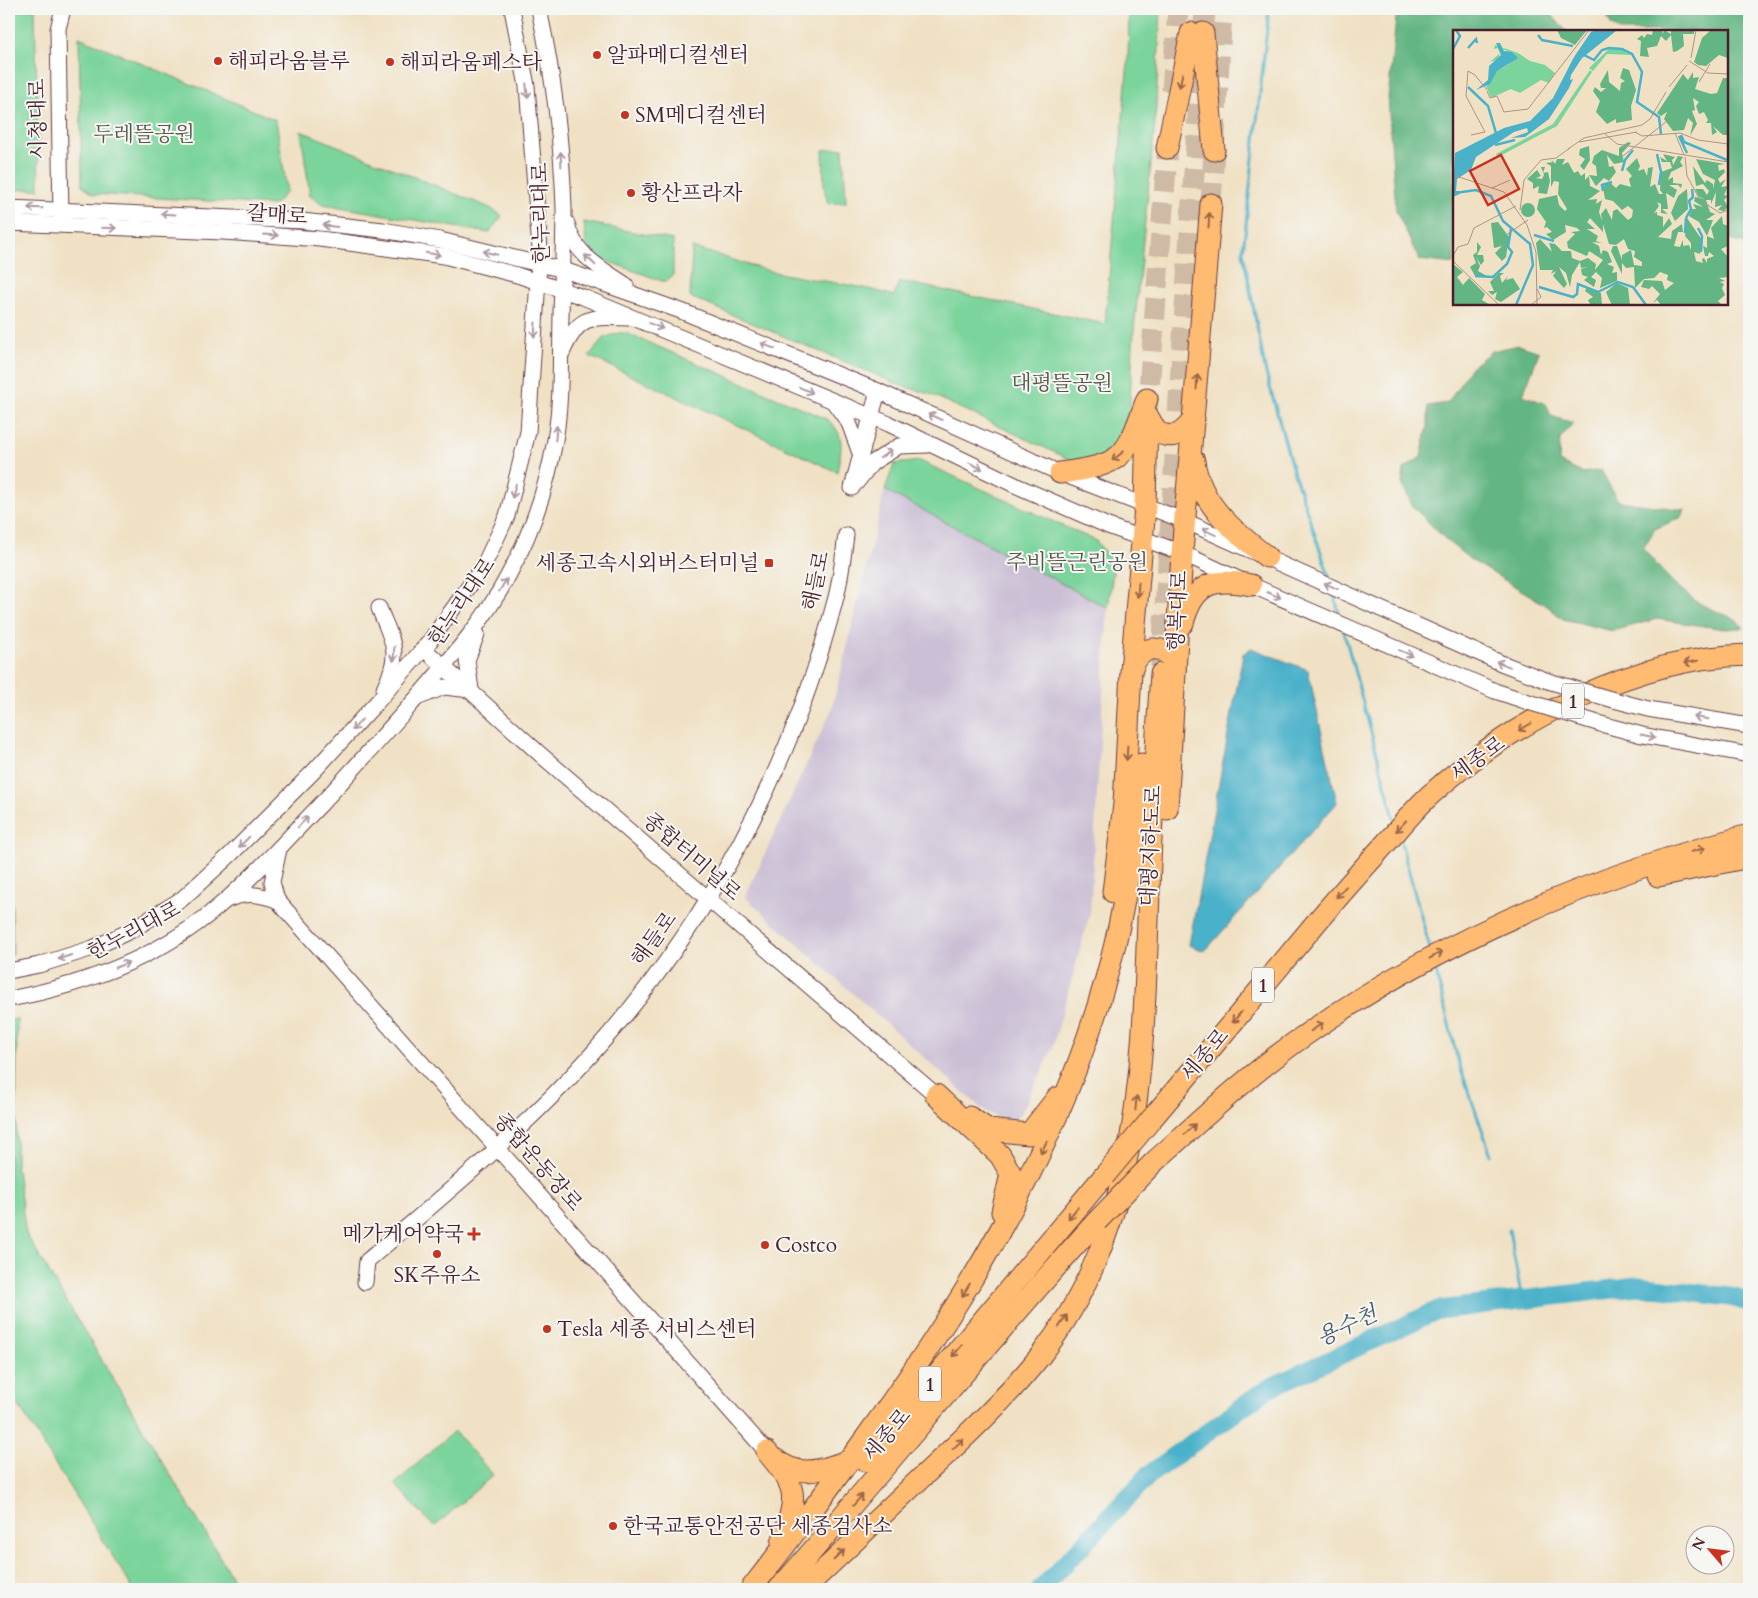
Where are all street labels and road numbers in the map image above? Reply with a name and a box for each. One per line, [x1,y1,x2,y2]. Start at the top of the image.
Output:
street label: 시청대로 [23,78,53,160]
street label: 한누리대로 [526,162,556,264]
street label: 갈매로 [246,198,308,232]
street label: 해들로 [795,548,837,614]
street label: 한누리대로 [422,552,502,652]
street label: 행복대로 [1161,570,1195,652]
road number: 1 [1562,684,1584,718]
street label: 세종로 [1445,729,1511,789]
street label: 대평지하도로 [1133,784,1169,908]
street label: 종합터미널로 [637,806,747,908]
street label: 한누리대로 [82,894,186,968]
street label: 해들로 [624,906,684,972]
road number: 1 [1252,968,1274,1002]
street label: 세종로 [1174,1022,1236,1088]
street label: 종합운동장로 [487,1107,589,1217]
road number: 1 [919,1366,941,1402]
street label: 세종로 [856,1402,918,1468]

